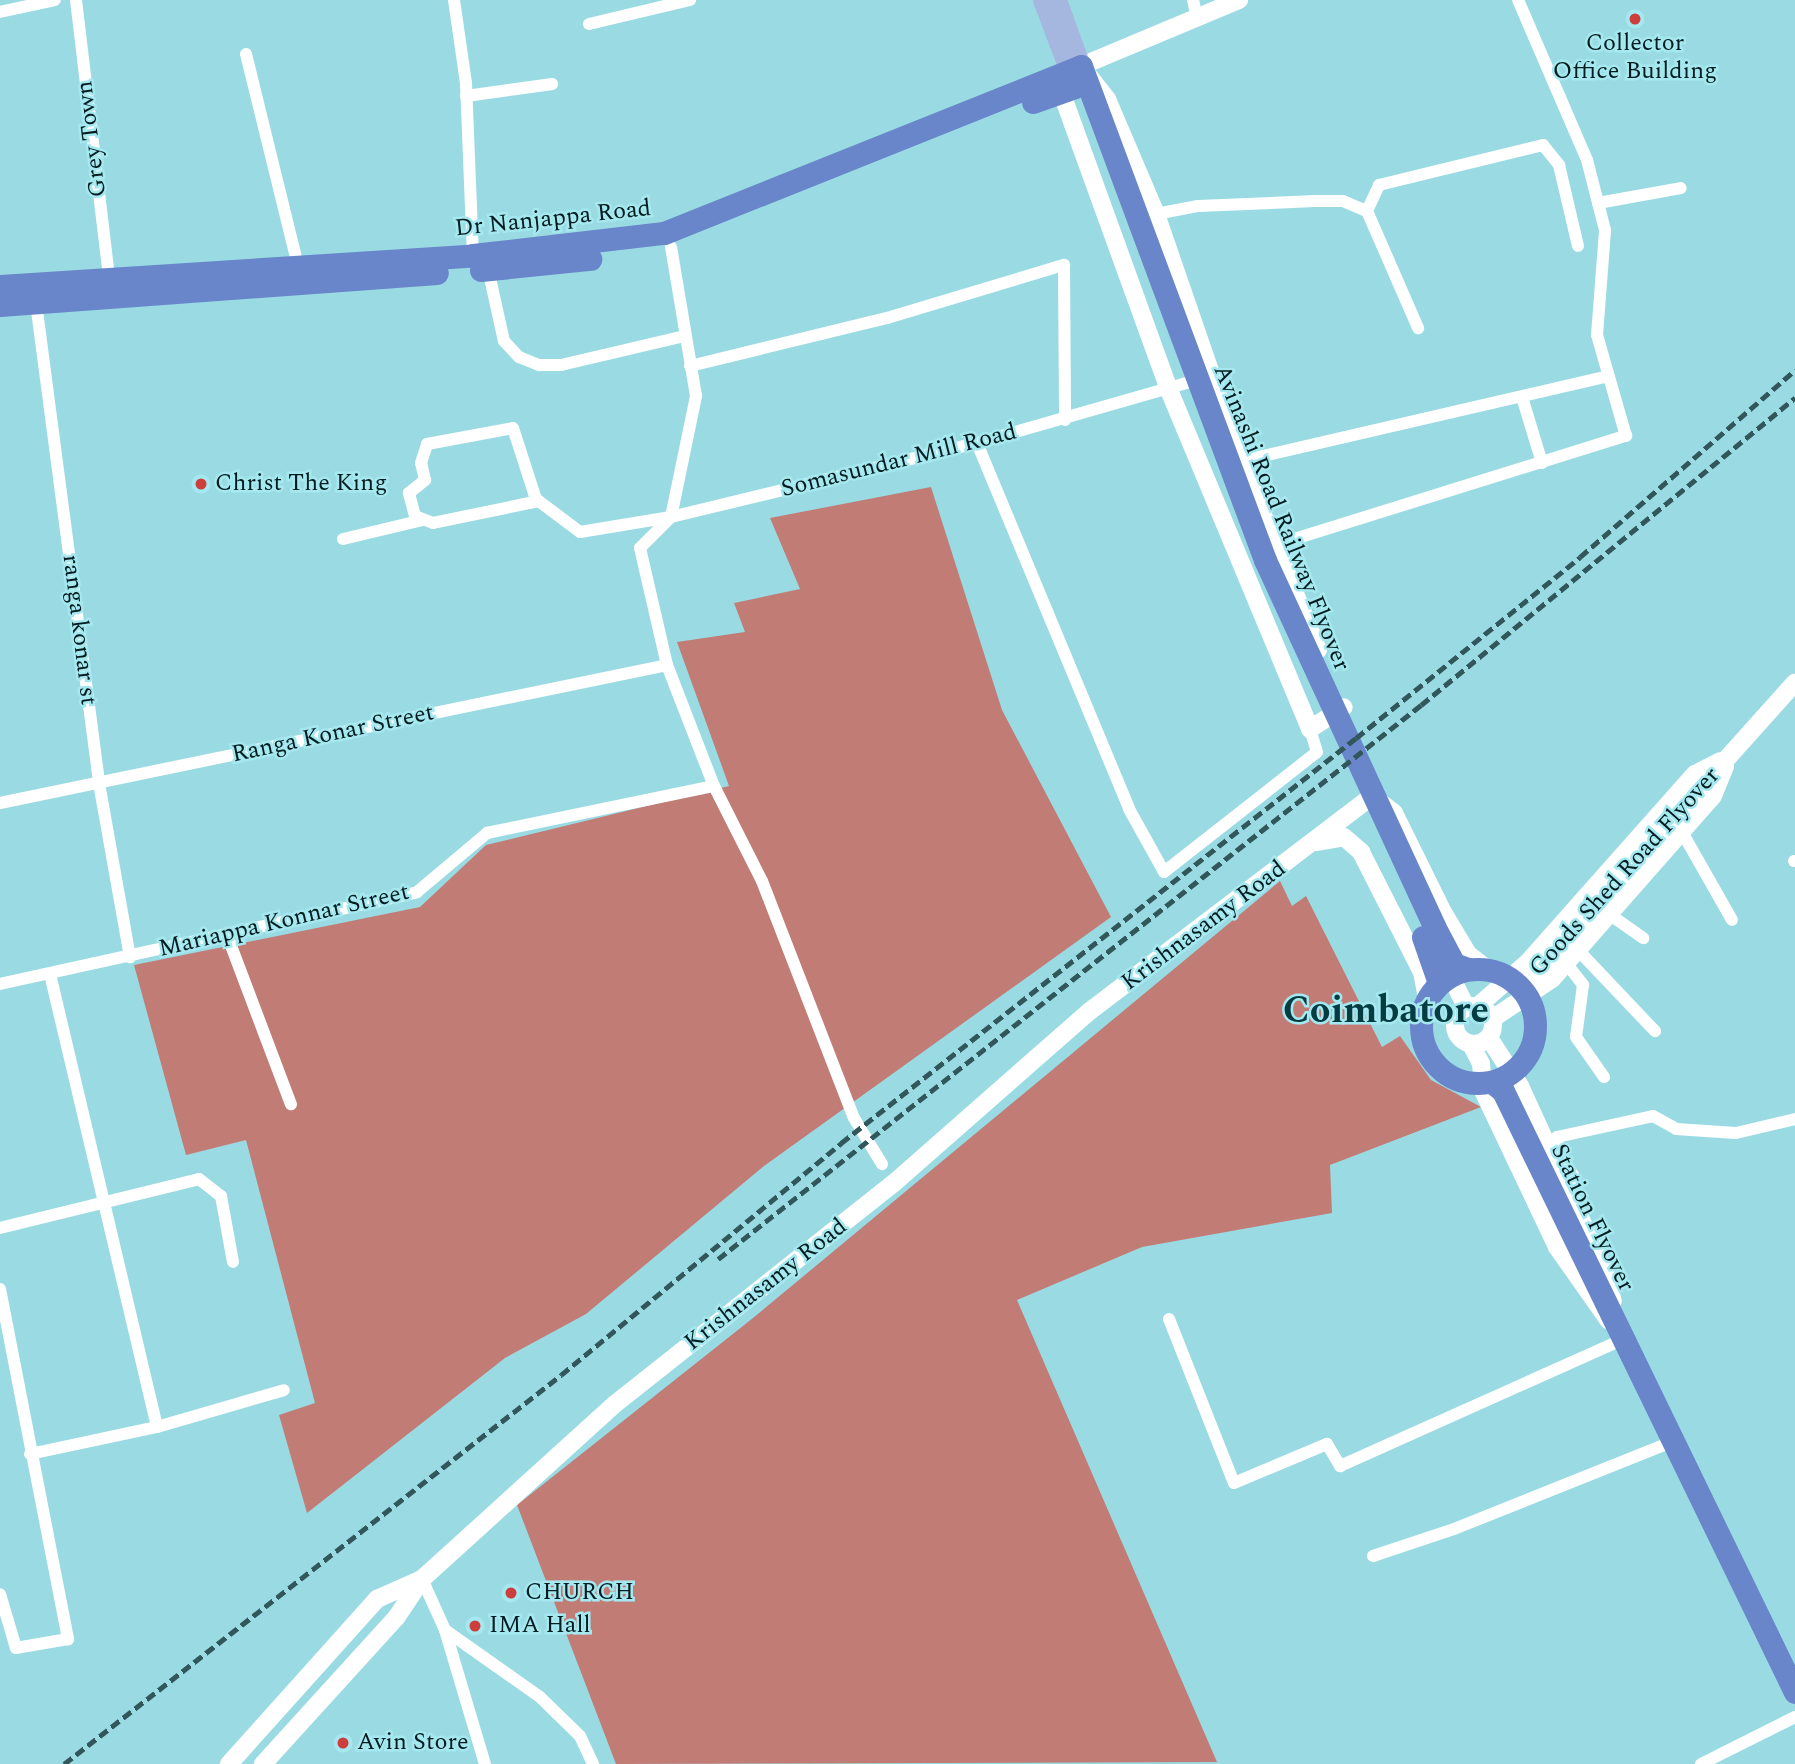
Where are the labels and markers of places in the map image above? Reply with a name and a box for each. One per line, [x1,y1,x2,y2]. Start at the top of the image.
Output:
marker: Collector Office Building [1627,11,1643,27]
place label: Collector Office Building [1553,30,1717,86]
place label: Christ The King [215,470,387,498]
marker: Christ The King [193,476,209,492]
place label: CHURCH [525,1579,634,1607]
marker: CHURCH [503,1585,519,1601]
place label: IMA Hall [489,1612,591,1640]
marker: IMA Hall [467,1618,483,1634]
place label: Avin Store [357,1729,469,1757]
marker: Avin Store [335,1735,351,1751]

